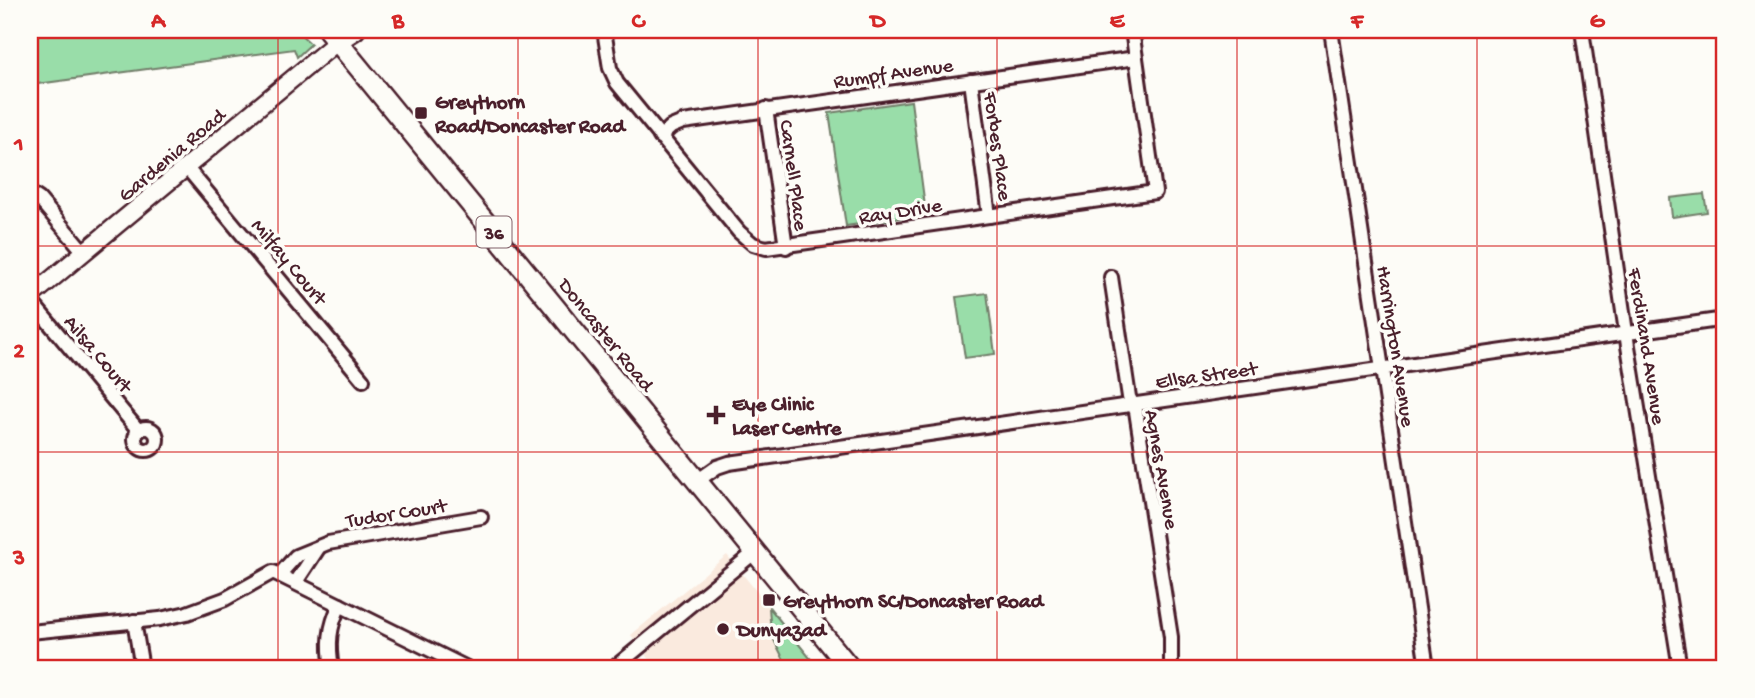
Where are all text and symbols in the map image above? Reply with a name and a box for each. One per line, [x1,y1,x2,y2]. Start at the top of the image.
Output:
text: A [150,9,166,36]
text: B [391,9,405,36]
text: C [632,9,647,36]
text: D [869,9,887,36]
text: E [1110,9,1126,36]
text: F [1350,9,1365,36]
text: G [1590,9,1606,36]
street label: Rumpf Avenue [832,55,956,96]
street label: Forbes Place [975,90,1016,204]
place label: Greythorn Road/Doncaster Road [434,92,627,141]
street label: Gardenia Road [114,103,233,209]
marker: Greythorn Road/Doncaster Road [413,105,429,121]
street label: Carnell Place [771,119,812,234]
text: 1 [13,132,24,159]
street label: Ray Drive [857,194,945,232]
street label: Milfay Court [244,215,332,313]
road number: 36 [476,216,512,248]
street label: Harrington Avenue [1368,264,1419,430]
street label: Ferdinand Avenue [1620,266,1669,428]
street label: Doncaster Road [550,273,659,399]
street label: Ailsa Court [57,311,138,401]
text: 2 [13,339,25,366]
street label: Ellsa Street [1154,358,1261,397]
place label: Eye Clinic Laser Centre [732,394,843,443]
marker: Eye Clinic Laser Centre [706,405,726,425]
street label: Agnes Avenue [1137,408,1183,533]
street label: Tudor Court [343,495,451,536]
text: 3 [12,546,25,573]
place label: Greythorn SC/Doncaster Road [783,591,1046,616]
marker: Greythorn SC/Doncaster Road [761,592,777,608]
place label: Dunyazad [735,620,828,645]
marker: Dunyazad [715,621,731,637]

